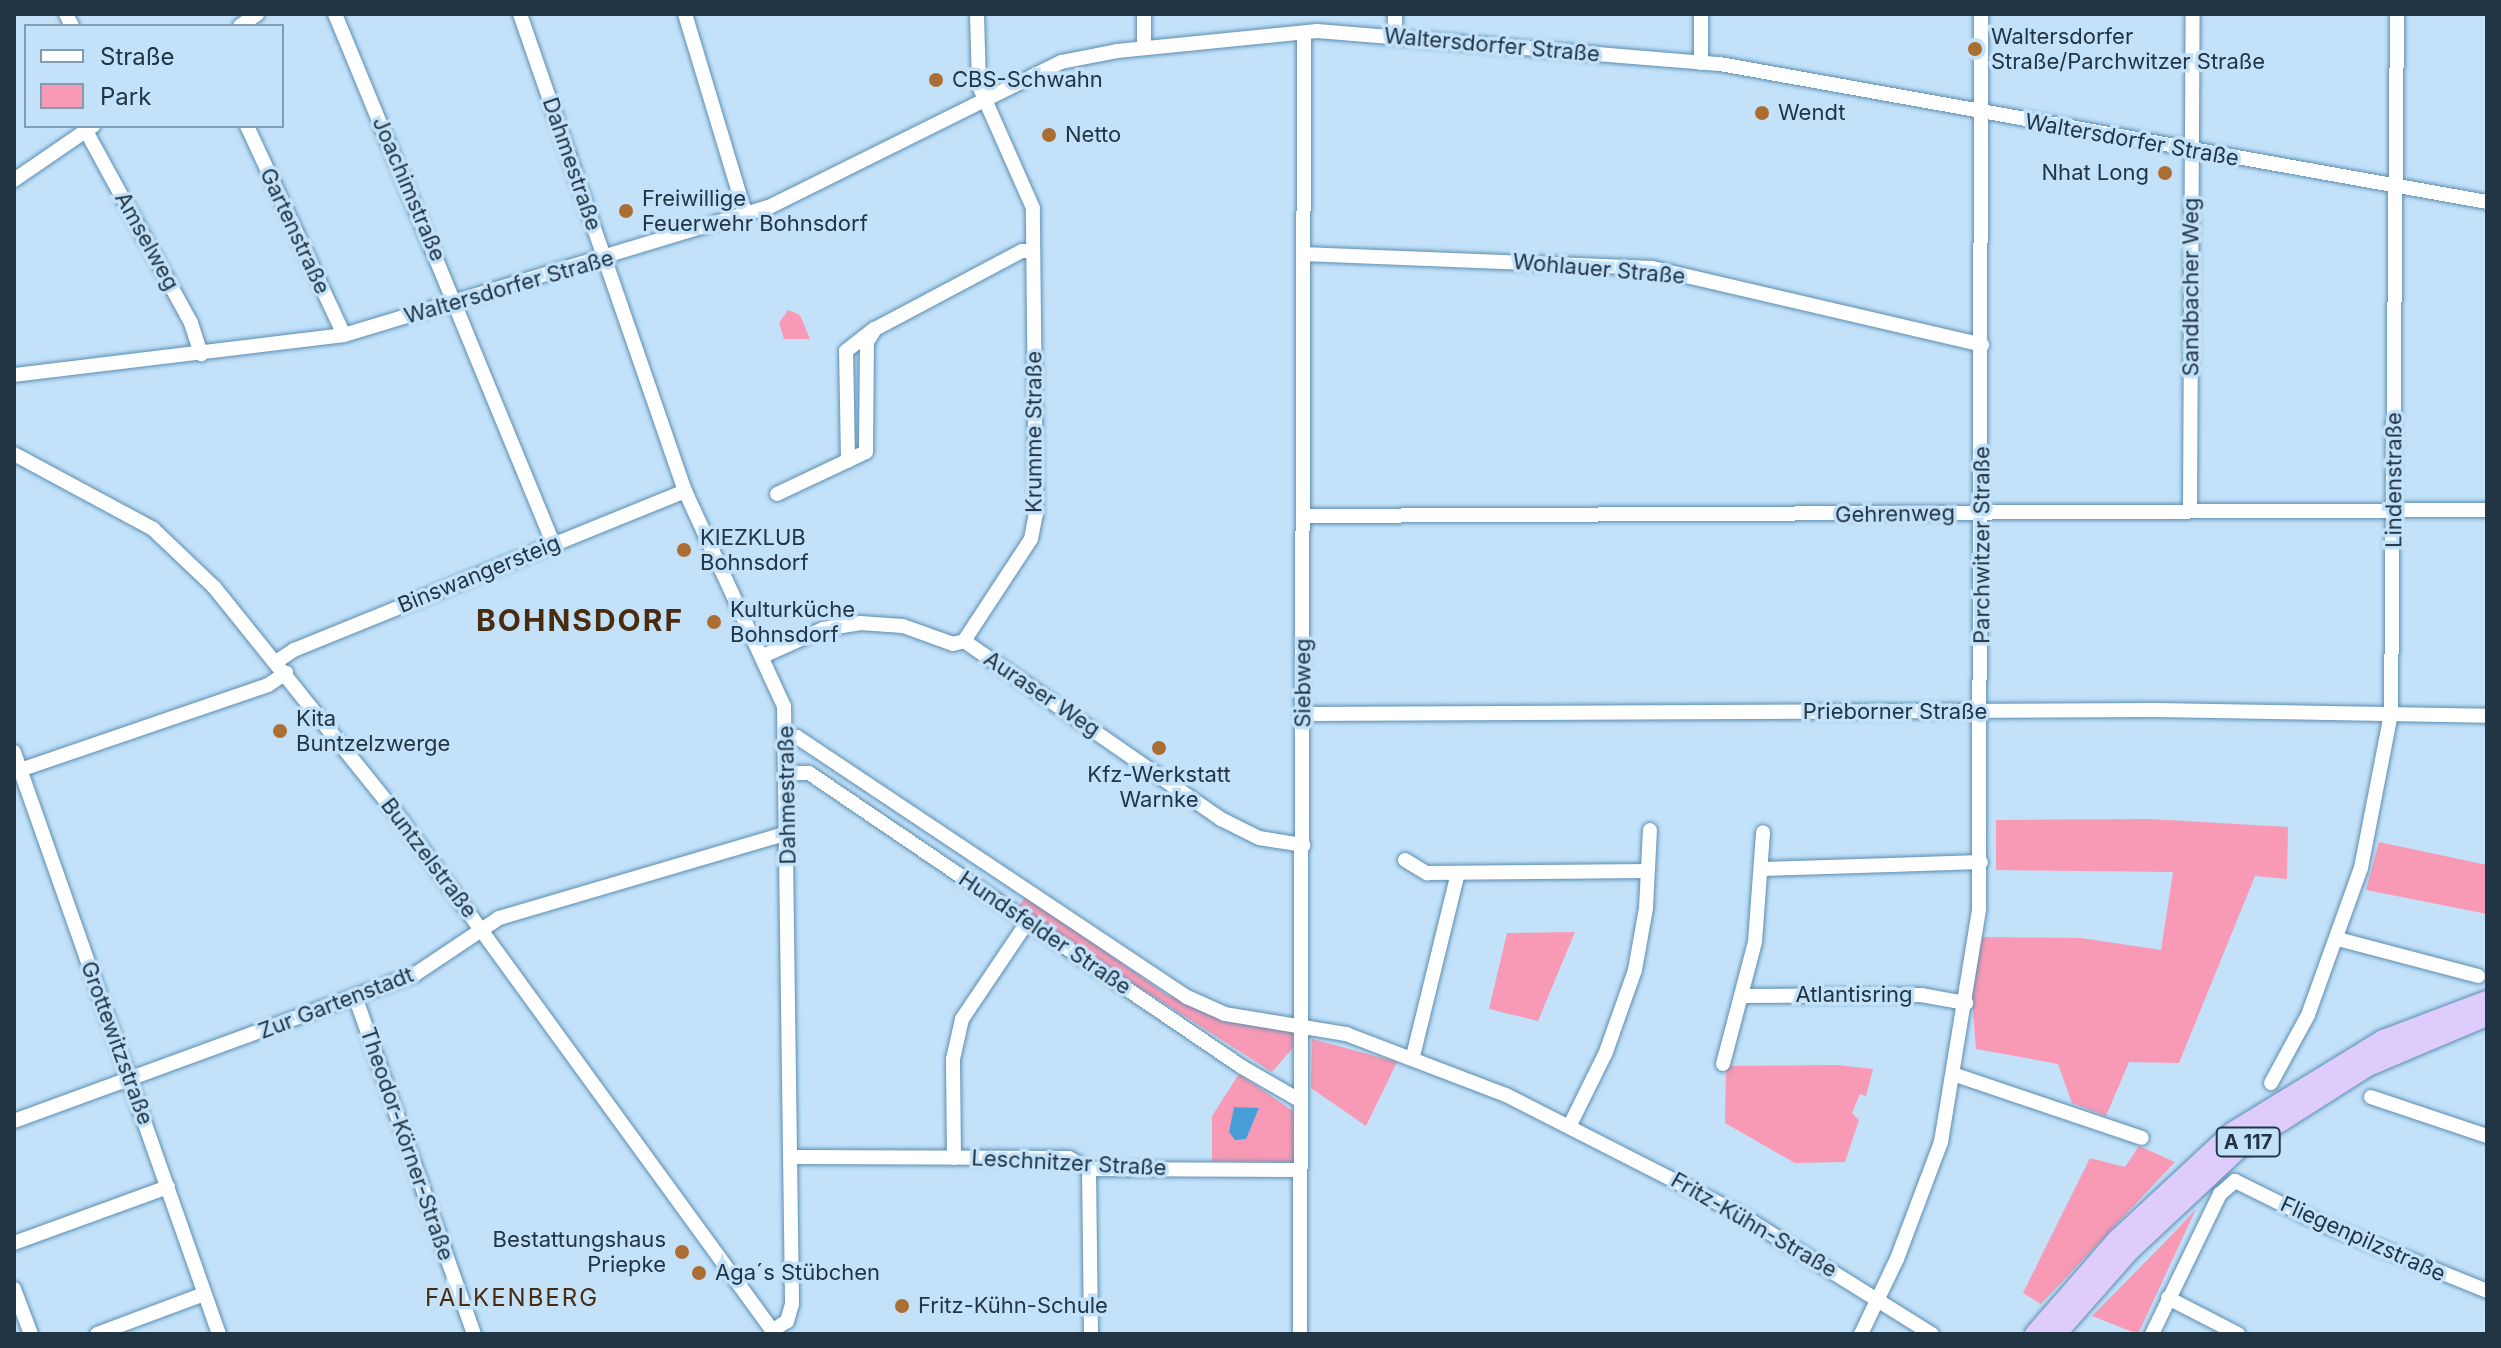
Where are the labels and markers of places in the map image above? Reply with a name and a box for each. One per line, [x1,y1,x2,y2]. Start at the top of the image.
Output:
place label: Waltersdorfer Straße/Parchwitzer Straße [1991,23,2265,74]
marker: Waltersdorfer Straße/Parchwitzer Straße [1966,40,1984,58]
place label: CBS-Schwahn [952,67,1103,93]
marker: CBS-Schwahn [927,71,945,89]
place label: Wendt [1778,100,1845,126]
marker: Wendt [1753,104,1771,122]
place label: Netto [1065,122,1121,148]
marker: Netto [1040,126,1058,144]
place label: Nhat Long [2042,160,2149,186]
marker: Nhat Long [2156,164,2174,182]
place label: Freiwillige Feuerwehr Bohnsdorf [642,185,868,236]
marker: Freiwillige Feuerwehr Bohnsdorf [617,202,635,220]
place label: KIEZKLUB Bohnsdorf [700,524,809,576]
marker: KIEZKLUB Bohnsdorf [675,541,693,559]
place label: Kulturküche Bohnsdorf [730,596,855,648]
marker: Kulturküche Bohnsdorf [705,613,723,631]
place label: Kita Buntzelzwerge [296,705,450,756]
marker: Kita Buntzelzwerge [271,722,289,740]
marker: Kfz-Werkstatt Warnke [1150,739,1168,757]
place label: Kfz-Werkstatt Warnke [1087,761,1231,812]
place label: Bestattungshaus Priepke [493,1226,666,1278]
marker: Bestattungshaus Priepke [673,1243,691,1261]
place label: Aga´s Stübchen [715,1260,880,1286]
marker: Aga´s Stübchen [690,1264,708,1282]
place label: Fritz-Kühn-Schule [918,1293,1108,1319]
marker: Fritz-Kühn-Schule [893,1297,911,1315]

